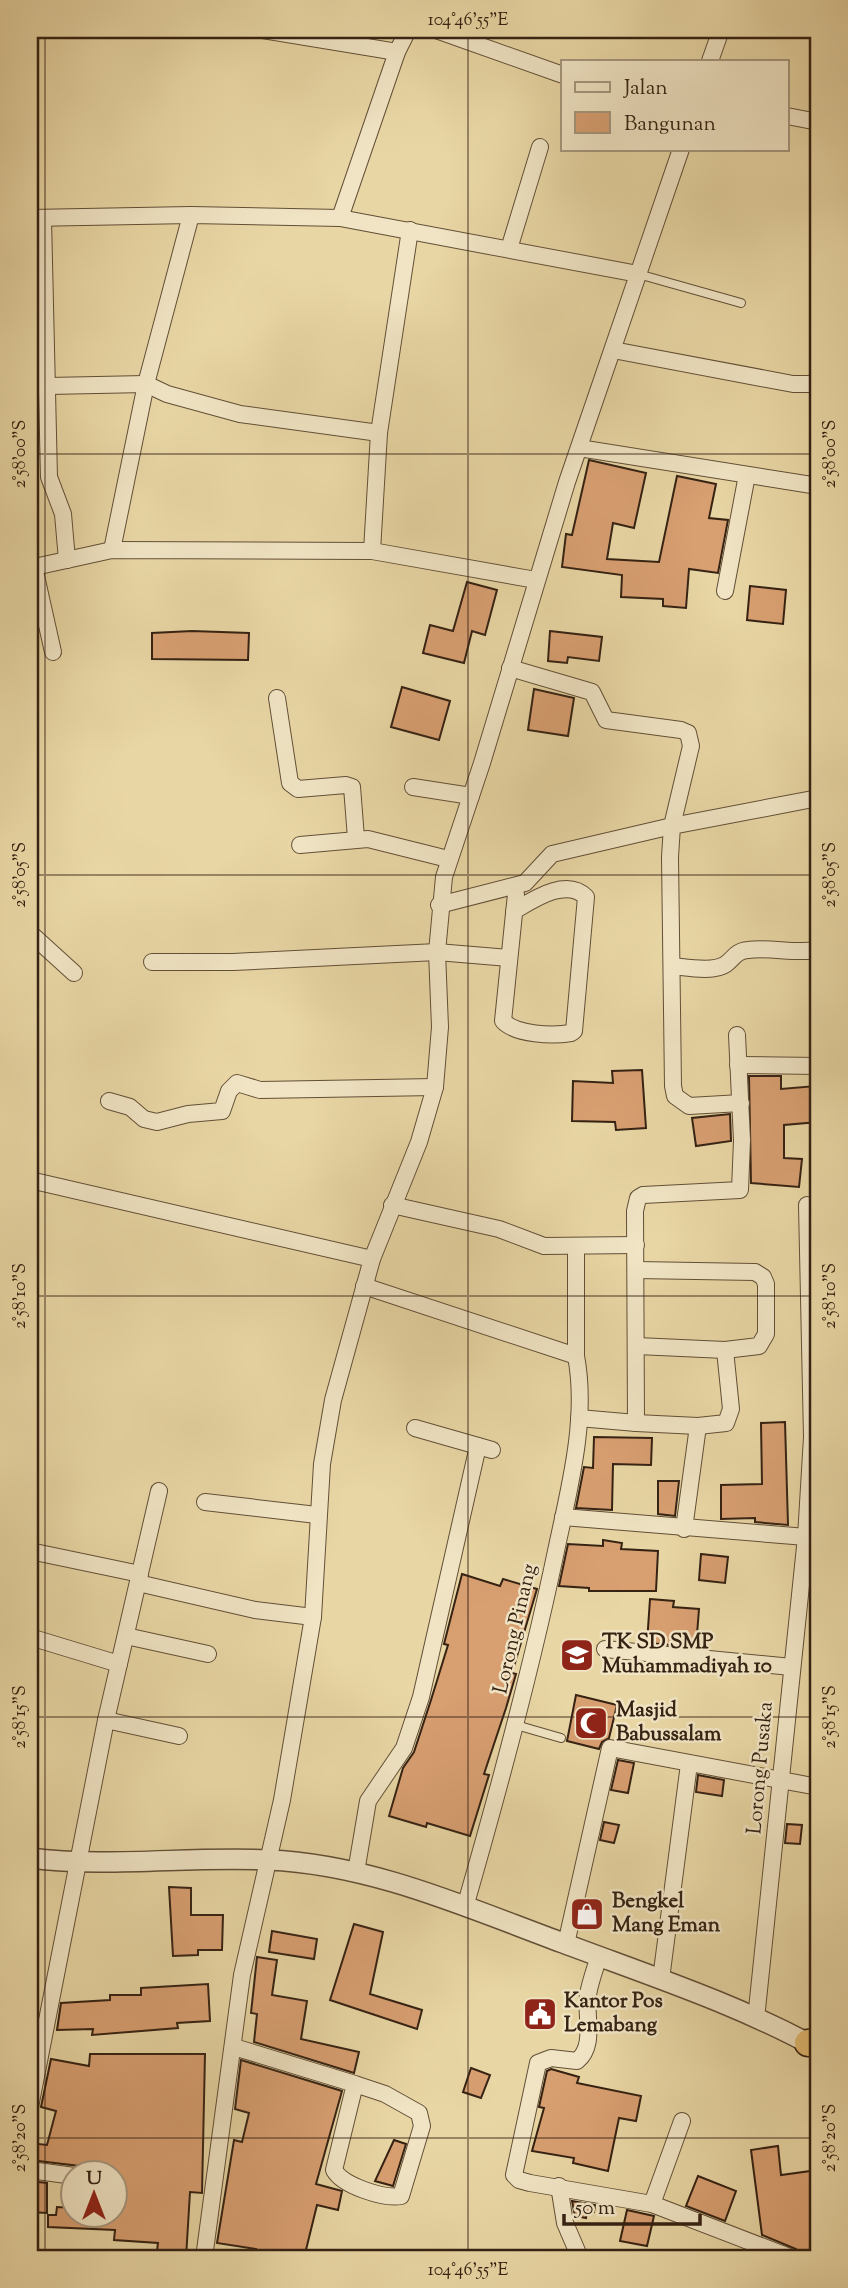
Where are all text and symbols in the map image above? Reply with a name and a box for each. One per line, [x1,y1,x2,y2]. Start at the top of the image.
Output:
text: 104°46'55"E [428,8,508,34]
legend [561,60,788,150]
text: Jalan [623,74,668,104]
text: Bangunan [624,110,716,140]
text: 2°58'00"S [8,420,34,488]
text: 2°58'00"S [818,420,844,488]
text: 2°58'05"S [8,842,34,908]
text: 2°58'05"S [818,842,844,908]
text: 2°58'10"S [8,1263,34,1329]
text: 2°58'10"S [818,1263,844,1329]
street label: Lorong Pinang [486,1561,546,1697]
place label: TK SD SMP Muhammadiyah 10 [602,1628,772,1682]
school or university icon: TK SD SMP Muhammadiyah 10 [558,1636,596,1674]
text: 2°58'15"S [8,1685,34,1749]
text: 2°58'15"S [818,1685,844,1749]
place label: Masjid Babussalam [616,1696,722,1750]
street label: Lorong Pusaka [740,1700,782,1836]
mosque icon: Masjid Babussalam [572,1704,610,1742]
place label: Bengkel Mang Eman [612,1887,721,1941]
shop icon: Bengkel Mang Eman [568,1895,606,1933]
place label: Kantor Pos Lemabang [564,1987,663,2041]
public building icon: Kantor Pos Lemabang [521,1995,559,2033]
text: 2°58'20"S [8,2104,34,2172]
text: 2°58'20"S [818,2104,844,2172]
north arrow [60,2158,130,2228]
text: U [86,2166,102,2193]
scale bar [564,2183,701,2227]
text: 50 m [574,2194,615,2224]
text: 104°46'55"E [428,2258,508,2284]

